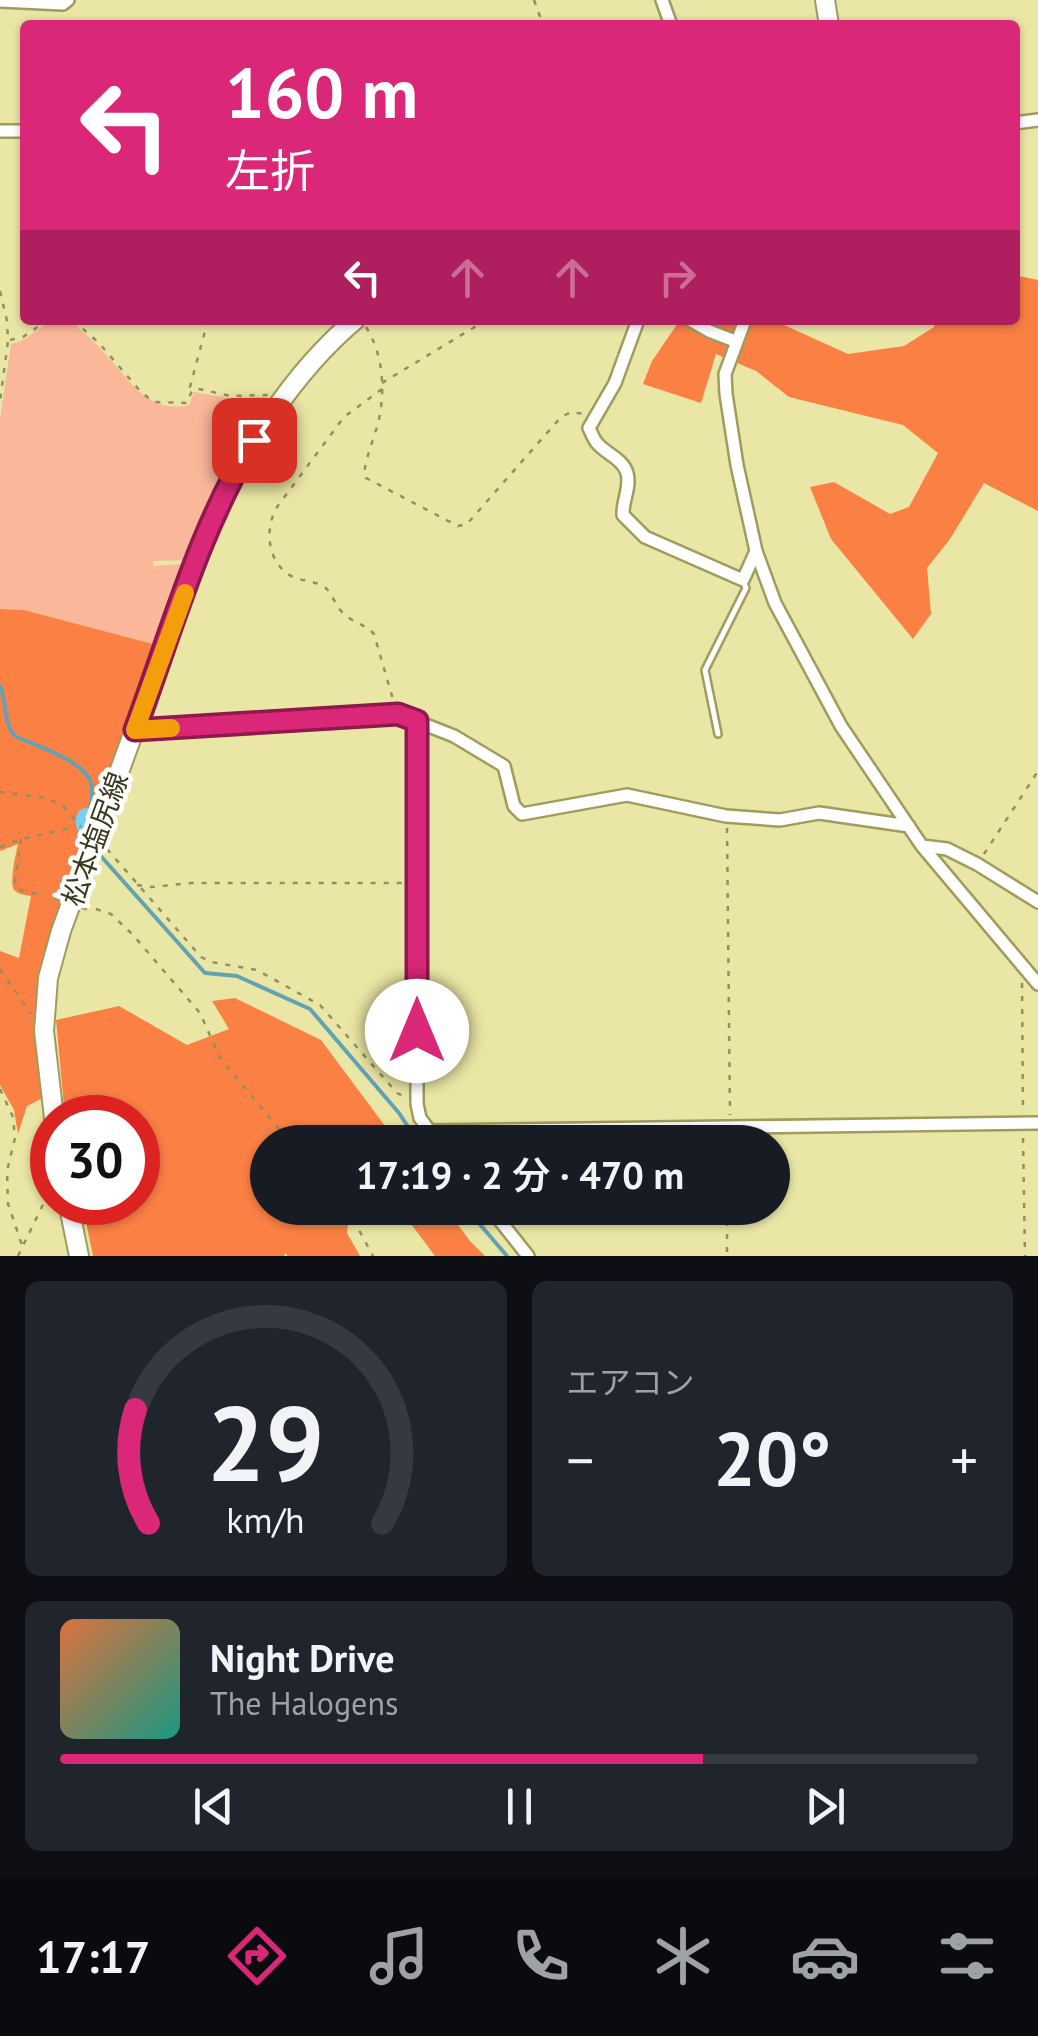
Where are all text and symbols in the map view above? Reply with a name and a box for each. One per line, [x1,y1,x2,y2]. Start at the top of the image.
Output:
text: 160 m [225,47,418,137]
icon: left [60,60,190,190]
text: 左折 [225,141,315,199]
icon: left [335,250,390,305]
icon: ahead [440,250,495,305]
icon: ahead [545,250,600,305]
icon: right [650,250,705,305]
pin [212,398,297,483]
icon: arrive [227,413,282,468]
street label: 松本塩尻線 [53,767,136,911]
position arrow [365,979,469,1083]
speed limit sign: 30 [30,1095,160,1225]
text: 17:19 · 2 分 · 470 m [356,1150,684,1199]
text: エアコン [567,1361,695,1403]
text: 29 [207,1375,325,1510]
text: 20° [713,1410,831,1507]
text: − [567,1424,594,1495]
text: + [950,1424,978,1495]
text: km/h [227,1497,305,1543]
text: Night Drive [210,1633,394,1682]
text: The Halogens [210,1682,398,1724]
icon: previous [186,1779,241,1834]
icon: pause [492,1779,547,1834]
icon: next [798,1779,853,1834]
icon: directions [222,1921,292,1991]
icon: music [364,1921,434,1991]
icon: phone [506,1921,576,1991]
icon: climate [648,1921,718,1991]
icon: car [790,1921,860,1991]
icon: filters [932,1921,1002,1991]
text: 17:17 [36,1927,150,1985]

